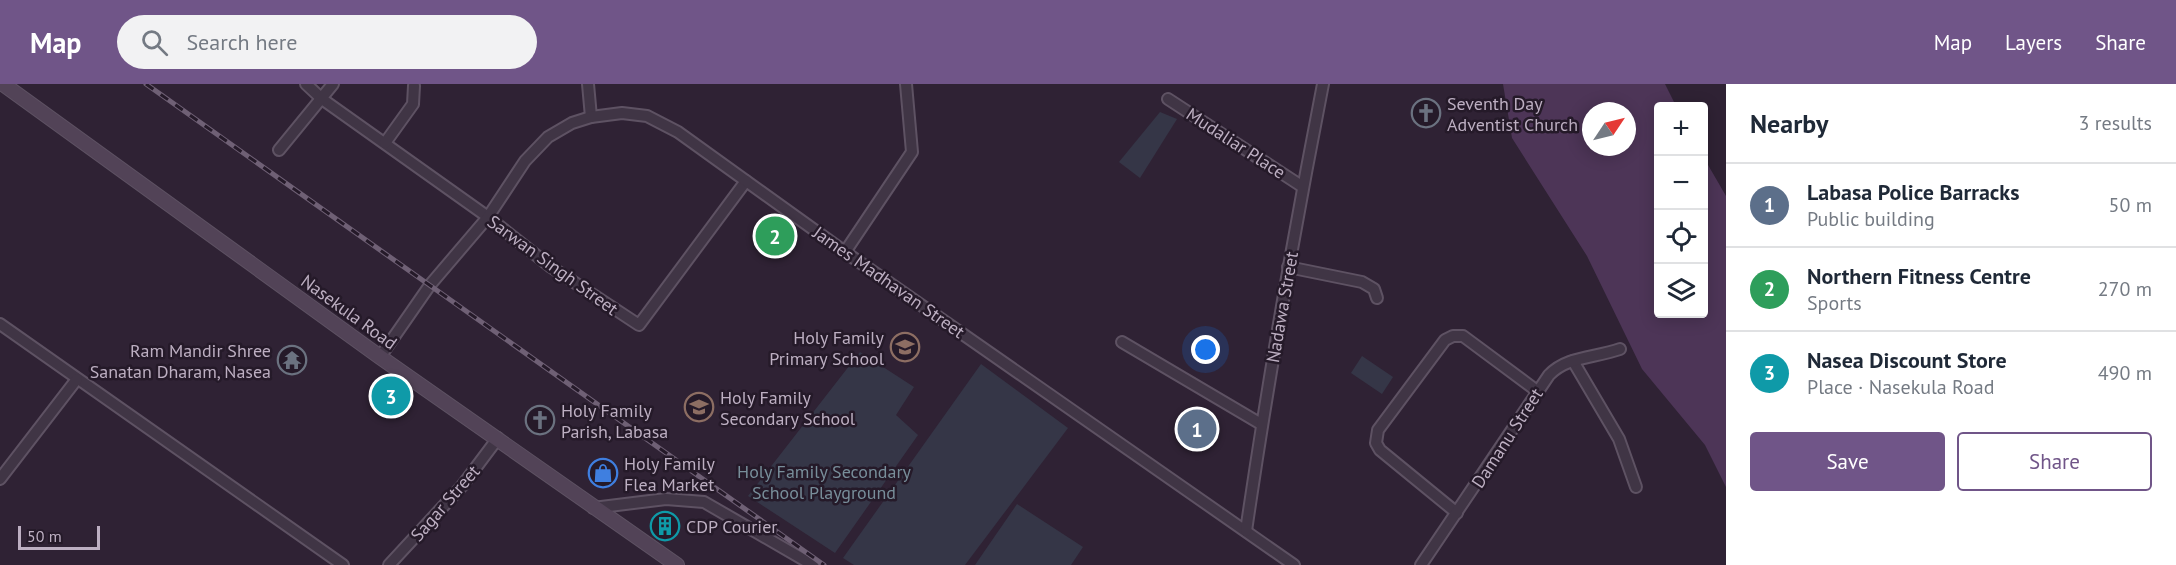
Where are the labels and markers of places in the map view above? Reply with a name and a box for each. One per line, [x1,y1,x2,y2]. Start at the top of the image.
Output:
place label: Seventh Day Adventist Church [1447,92,1578,136]
church icon: Seventh Day Adventist Church [1410,97,1442,129]
pin: 2 [756,214,794,258]
place label: Holy Family Primary School [769,326,885,370]
school or university icon: Holy Family Primary School [889,331,921,363]
place label: Ram Mandir Shree Sanatan Dharam, Nasea [90,339,271,383]
temple icon: Ram Mandir Shree Sanatan Dharam, Nasea [276,344,308,376]
pin: 3 [372,374,410,418]
place label: Holy Family Secondary School [720,386,856,430]
school or university icon: Holy Family Secondary School [683,391,715,423]
place label: Holy Family Parish, Labasa [561,399,668,443]
church icon: Holy Family Parish, Labasa [524,404,556,436]
pin: 1 [1178,406,1216,452]
place label: Holy Family Flea Market [624,452,715,496]
shop icon: Holy Family Flea Market [587,457,619,489]
building icon: CDP Courier [649,510,681,542]
place label: CDP Courier [686,515,777,538]

